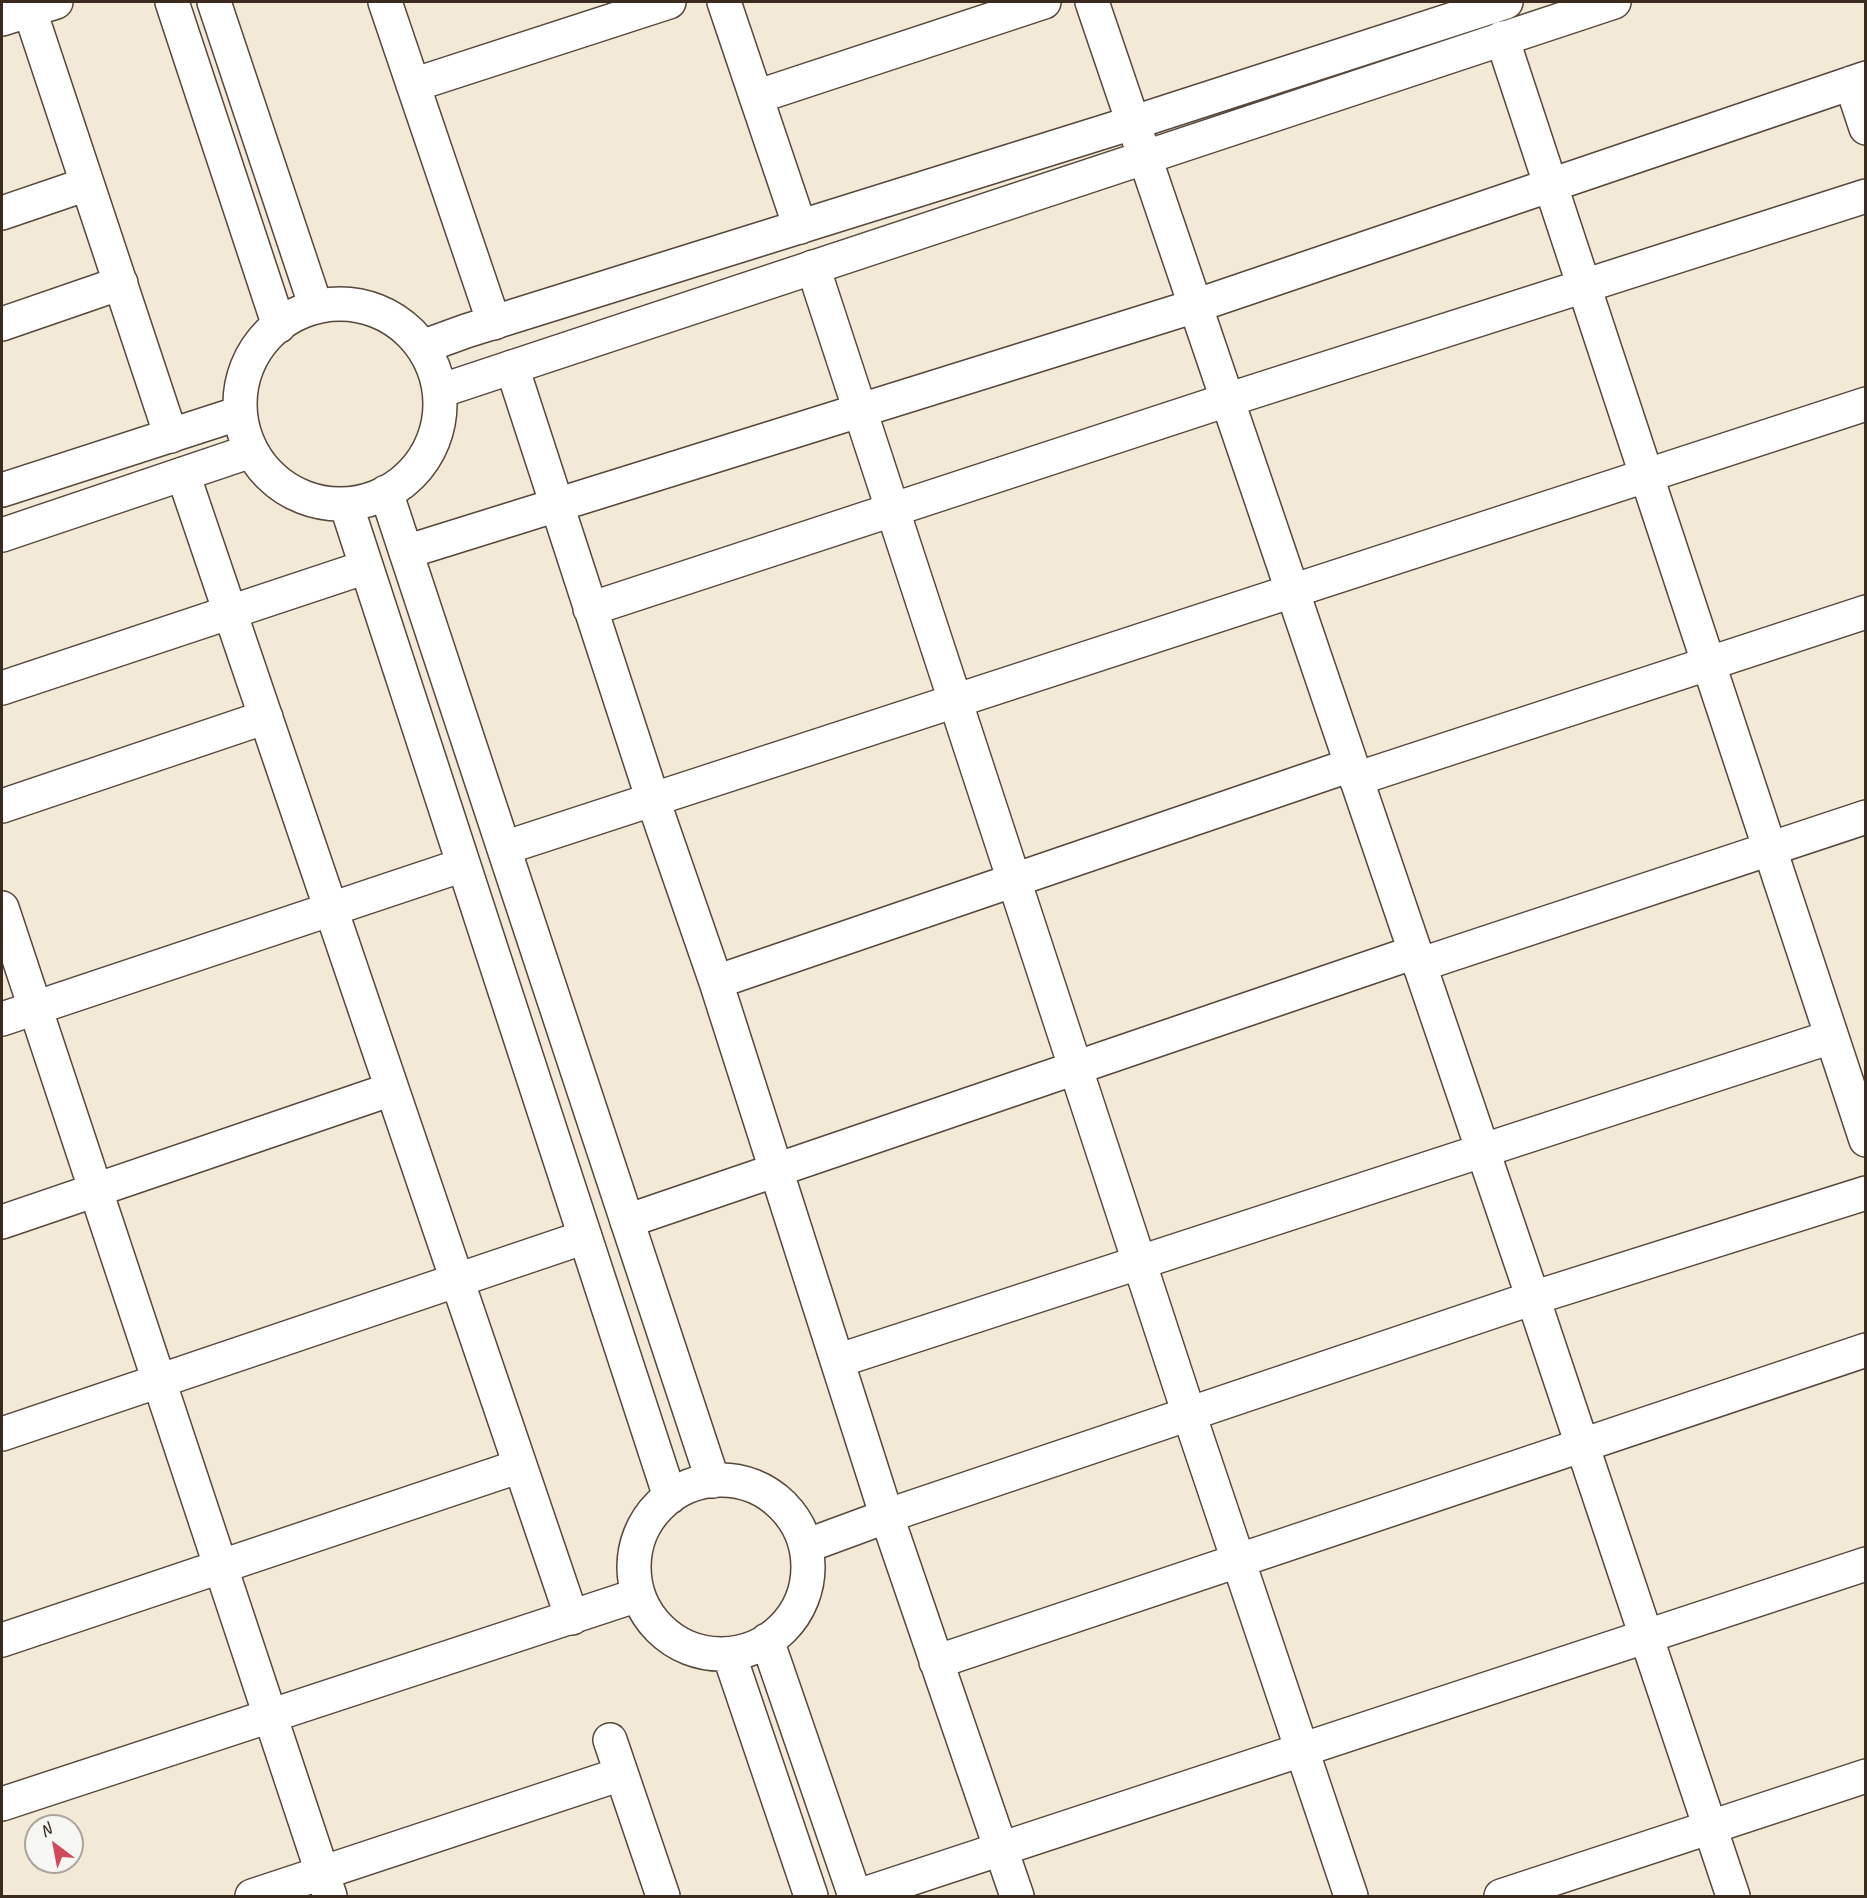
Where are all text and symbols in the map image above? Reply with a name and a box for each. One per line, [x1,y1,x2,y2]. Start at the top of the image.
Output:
north arrow [24,1814,84,1874]
text: N [36,1819,55,1842]

